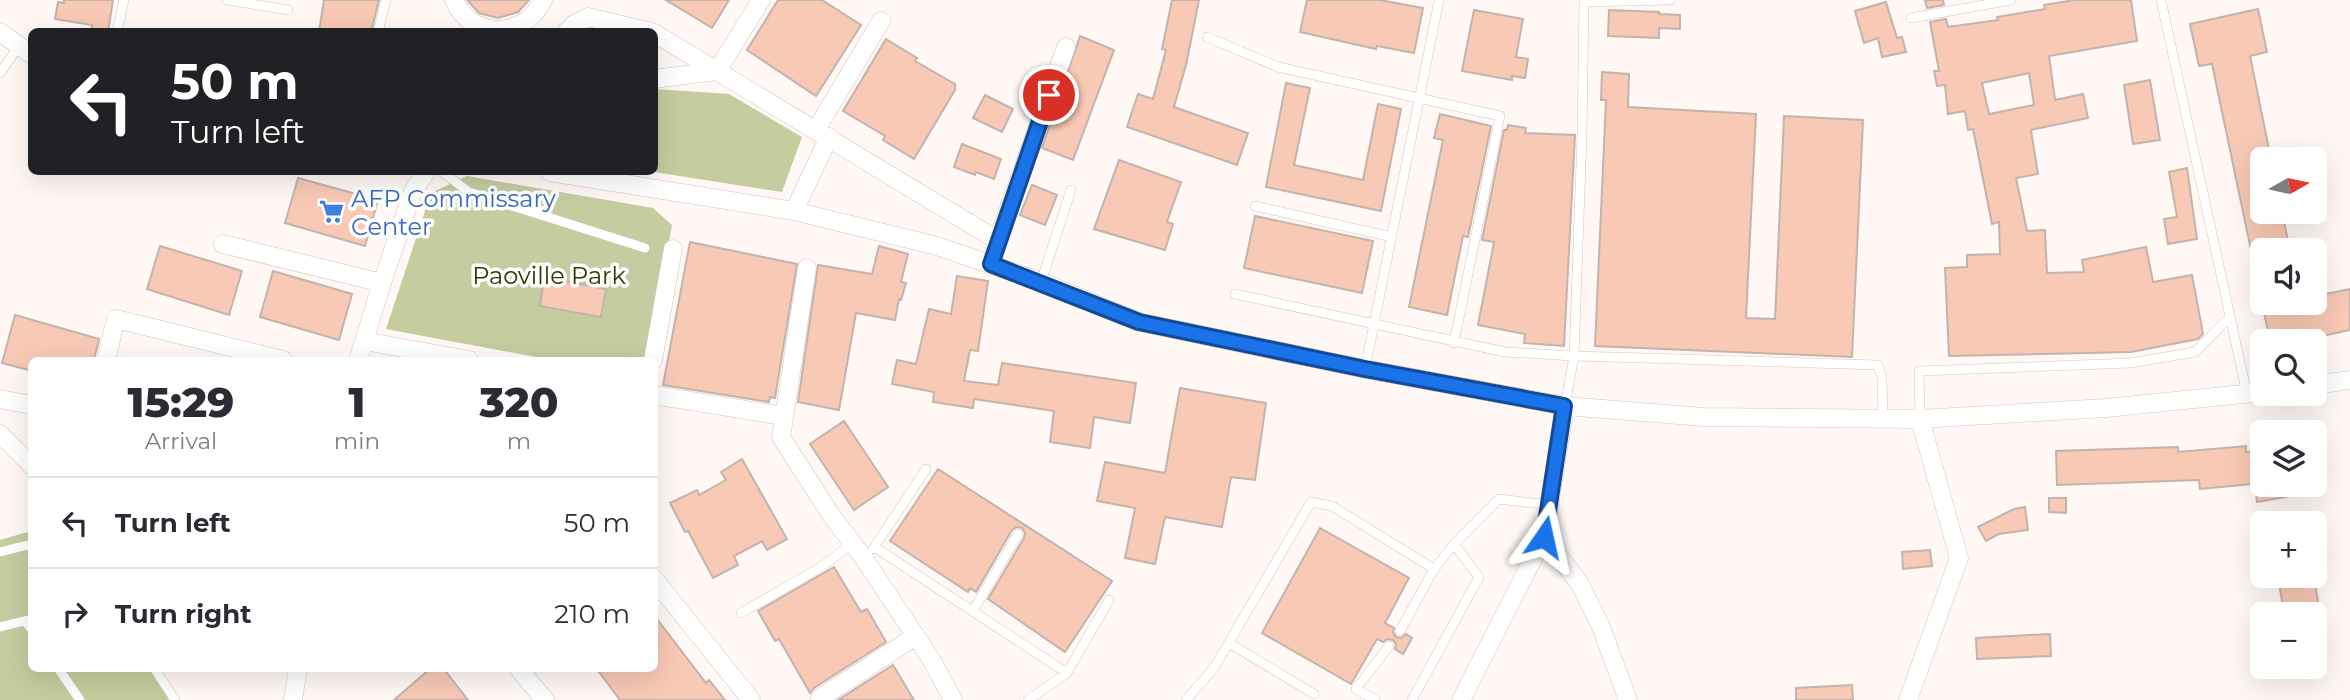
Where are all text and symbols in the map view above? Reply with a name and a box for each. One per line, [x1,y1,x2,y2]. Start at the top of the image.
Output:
text: 50 m [171,52,299,111]
icon: left [56,56,147,147]
pin [1019,65,1079,125]
icon: arrive [1030,76,1068,114]
text: Turn left [171,112,305,151]
north arrow [2250,147,2328,224]
map controls [2250,147,2327,679]
place label: AFP Commissary Center [351,184,556,241]
supermarket icon: AFP Commissary Center [317,198,345,226]
button: sound [2250,238,2327,315]
park label: Paoville Park [472,261,626,290]
button: search [2250,329,2327,406]
text: 15:29 [128,376,234,428]
text: 1 [348,376,365,428]
text: 320 [479,376,559,428]
button: layers [2250,420,2327,497]
text: Arrival [145,427,217,455]
text: min [334,427,380,455]
text: m [507,427,531,455]
position arrow [1507,500,1581,574]
icon: left [56,504,94,542]
text: Turn left [115,507,231,539]
text: 50 m [564,507,630,539]
button: + [2250,511,2327,588]
icon: right [56,595,94,633]
text: Turn right [115,598,251,630]
text: 210 m [554,598,630,630]
button: − [2250,602,2327,679]

